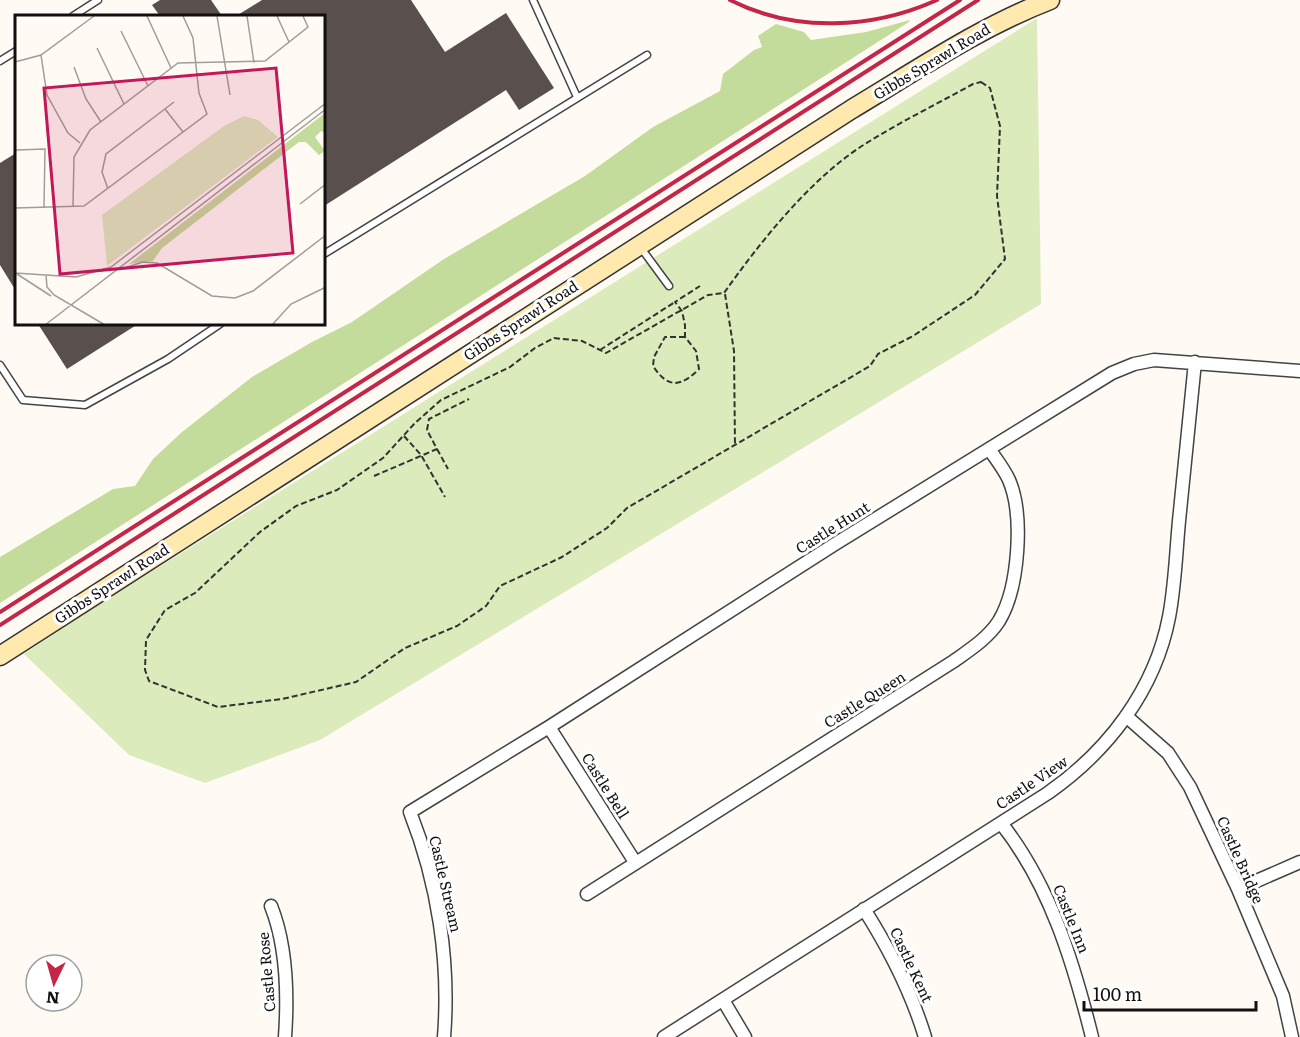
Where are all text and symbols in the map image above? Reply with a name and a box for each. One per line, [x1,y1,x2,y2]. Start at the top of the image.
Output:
inset map [15,15,326,326]
street label: Gibbs Sprawl Road [868,17,994,105]
street label: Gibbs Sprawl Road [458,274,582,366]
street label: Castle Hunt [791,495,874,559]
street label: Gibbs Sprawl Road [49,537,173,629]
street label: Castle Queen [819,664,910,733]
street label: Castle Bell [577,748,636,823]
street label: Castle View [990,749,1072,815]
street label: Castle Bridge [1212,812,1271,907]
street label: Castle Stream [424,833,469,935]
street label: Castle Inn [1048,881,1097,956]
street label: Castle Kent [885,923,940,1006]
street label: Castle Rose [251,931,280,1013]
north arrow [24,953,84,1013]
scale bar [1084,974,1256,1012]
text: 100 m [1093,980,1142,1007]
text: N [45,986,60,1011]

